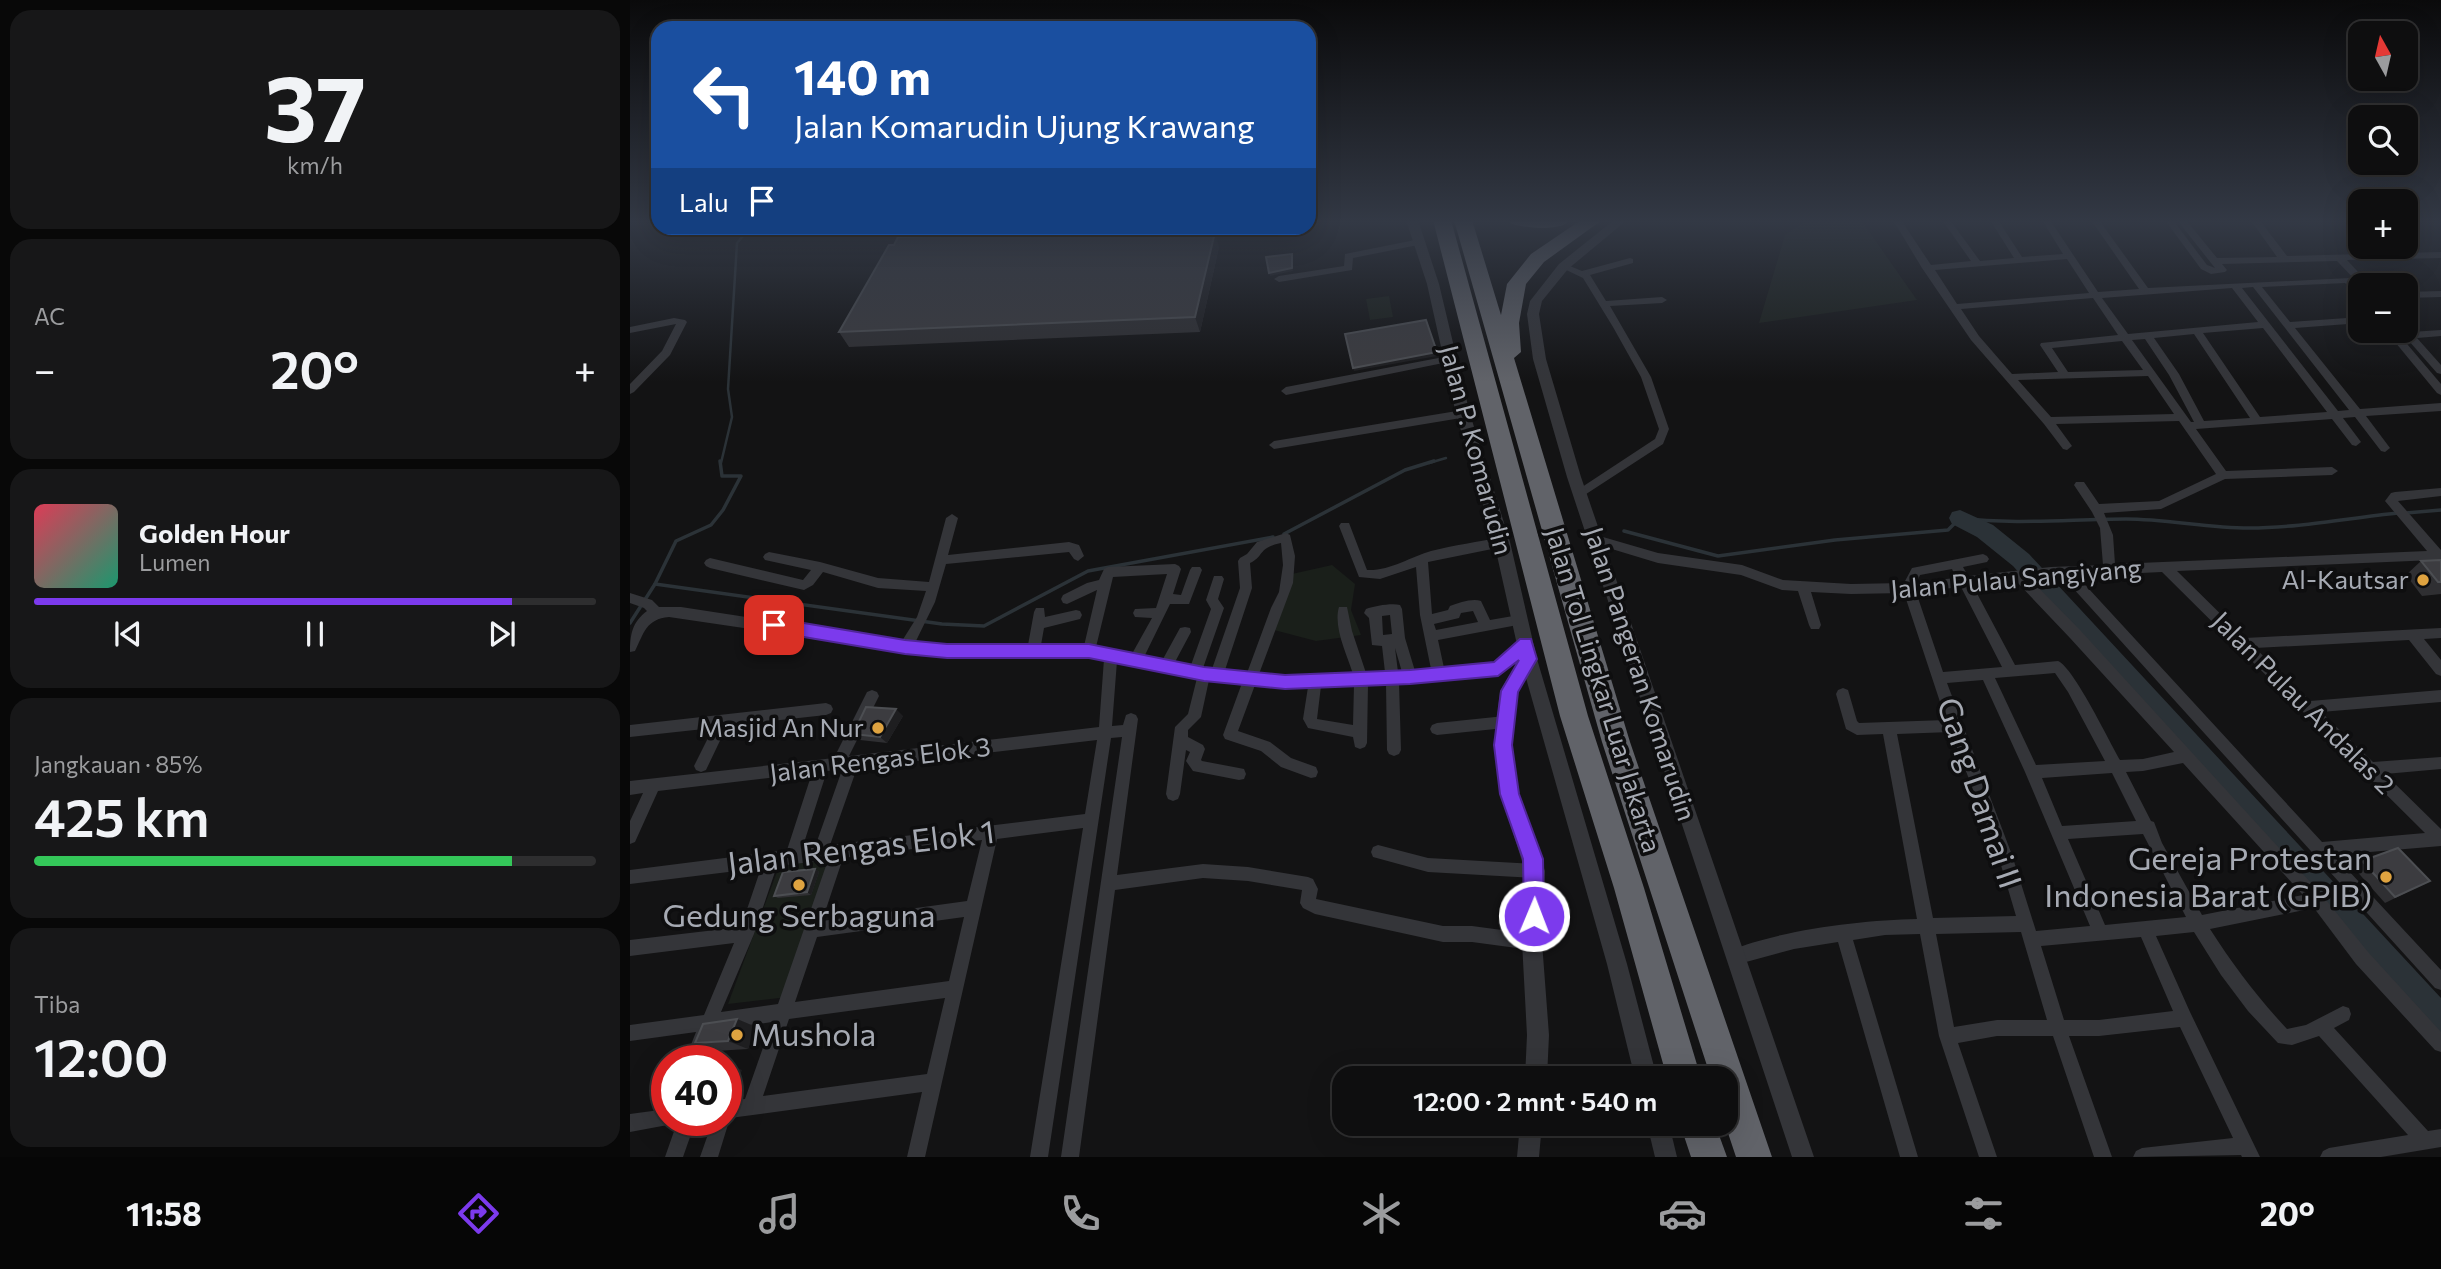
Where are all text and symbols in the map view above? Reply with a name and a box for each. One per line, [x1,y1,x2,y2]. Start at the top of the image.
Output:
north arrow [2348,21,2418,91]
map controls [2348,21,2418,343]
text: 140 m [794,45,931,105]
text: 37 [264,49,366,161]
icon: left [679,49,770,140]
text: Jalan Komarudin Ujung Krawang [794,105,1255,145]
button: search [2348,105,2418,175]
text: km/h [287,151,343,179]
icon: arrive [743,182,781,220]
text: Lalu [679,186,729,217]
button: + [2348,189,2418,259]
button: − [2348,273,2418,343]
text: AC [34,302,65,330]
text: 20° [270,336,359,400]
street label: Jalan P. Komarudin [1435,341,1520,558]
text: − [34,345,56,392]
text: + [574,345,596,392]
text: Golden Hour [139,517,290,548]
street label: Jalan Tol Lingkar Luar Jakarta [1540,523,1669,856]
street label: Jalan Pangeran Komarudin [1579,523,1704,824]
text: Lumen [139,548,210,576]
street label: Jalan Pulau Sangiyang [1889,551,2143,604]
place label: Al-Kautsar [2281,563,2409,594]
marker: Al-Kautsar [2415,572,2431,588]
pin [744,595,804,655]
street label: Jalan Pulau Andalas 2 [2207,604,2402,799]
icon: arrive [755,606,793,644]
icon: previous [109,615,147,653]
icon: pause [296,615,334,653]
icon: next [483,615,521,653]
street label: Gang Damai II [1930,692,2032,893]
place label: Masjid An Nur [698,711,864,742]
marker: Masjid An Nur [870,720,886,736]
street label: Jalan Rengas Elok 3 [768,730,992,787]
text: Jangkauan · 85% [34,750,203,778]
text: 425 km [34,784,209,848]
street label: Jalan Rengas Elok 1 [725,810,997,882]
place label: Gereja Protestan Indonesia Barat (GPIB) [2044,837,2372,914]
marker: Gereja Protestan Indonesia Barat (GPIB) [2378,869,2394,885]
marker: Gedung Serbaguna [791,877,807,893]
position arrow [1497,879,1571,953]
place label: Gedung Serbaguna [663,894,935,934]
text: Tiba [34,990,80,1018]
place label: Mushola [751,1013,876,1053]
text: 12:00 [34,1024,168,1088]
marker: Mushola [729,1027,745,1043]
speed limit sign: 40 [651,1045,742,1136]
text: 12:00 · 2 mnt · 540 m [1413,1085,1657,1116]
icon: directions [454,1189,503,1238]
icon: music [755,1189,804,1238]
icon: phone [1056,1189,1105,1238]
icon: climate [1357,1189,1406,1238]
icon: car [1658,1189,1707,1238]
icon: filters [1959,1189,2008,1238]
text: 11:58 [126,1193,202,1233]
text: 20° [2260,1193,2315,1233]

